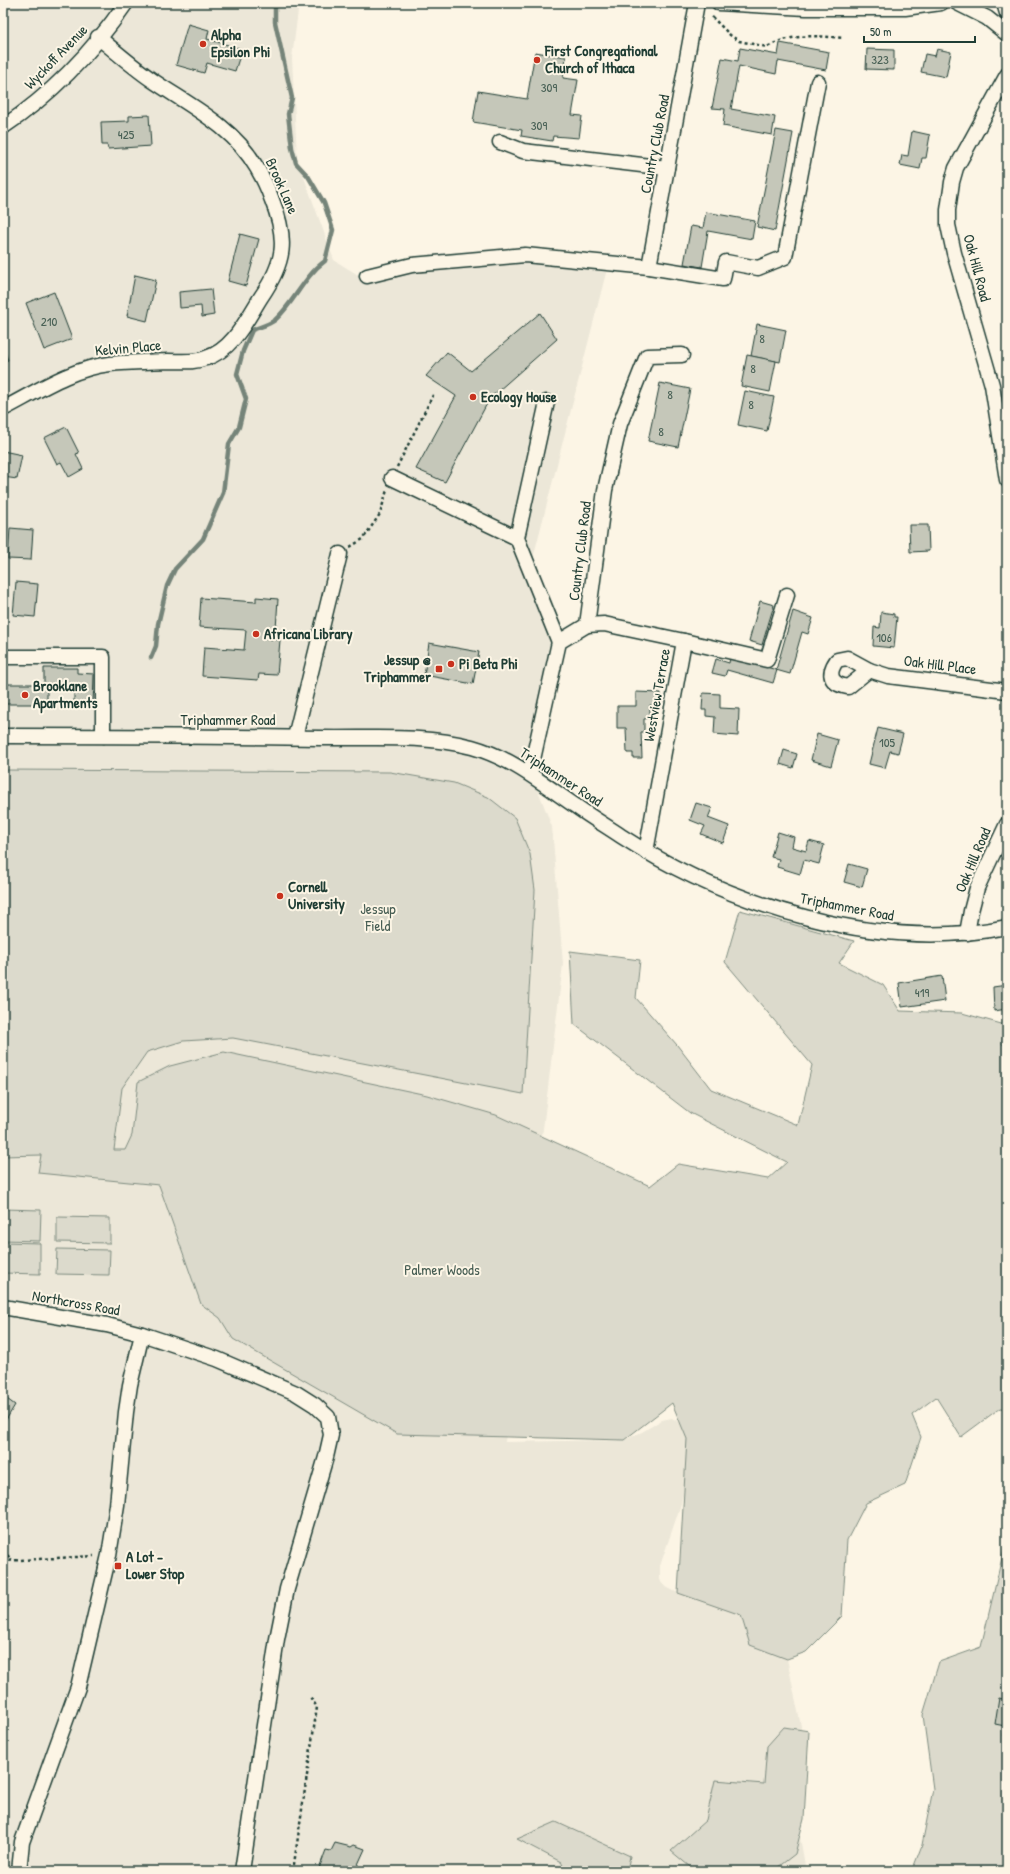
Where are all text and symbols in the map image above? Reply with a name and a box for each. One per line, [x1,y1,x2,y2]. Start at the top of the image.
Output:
scale bar [864,18,975,44]
street label: Wyckoff Avenue [19,19,92,94]
text: 50 m [870,23,891,40]
place label: Alpha Epsilon Phi [211,24,270,63]
marker: Alpha Epsilon Phi [198,39,208,49]
place label: First Congregational Church of Ithaca [544,40,658,78]
house number: 323 [871,50,889,68]
marker: First Congregational Church of Ithaca [532,55,542,65]
house number: 309 [541,78,557,96]
street label: Country Club Road [635,93,674,195]
house number: 309 [531,116,547,134]
house number: 425 [118,125,135,143]
street label: Brook Lane [261,154,304,217]
street label: Oak Hill Road [958,232,997,304]
house number: 210 [41,312,57,330]
house number: 8 [759,329,765,347]
street label: Kelvin Place [94,334,162,361]
house number: 8 [750,359,756,377]
house number: 8 [667,385,673,403]
place label: Ecology House [481,386,557,408]
marker: Ecology House [468,392,478,402]
house number: 8 [748,395,754,413]
house number: 8 [658,422,664,440]
street label: Country Club Road [563,500,596,602]
place label: Africana Library [264,623,353,645]
house number: 106 [876,628,892,646]
marker: Africana Library [251,629,261,639]
street label: Westview Terrace [638,647,675,743]
place label: Jessup @ Triphammer [363,649,431,688]
street label: Oak Hill Place [903,650,978,679]
place label: Pi Beta Phi [459,653,518,674]
marker: Pi Beta Phi [446,659,456,669]
marker: Jessup @ Triphammer [434,664,444,674]
place label: Brooklane Apartments [33,675,98,714]
marker: Brooklane Apartments [20,690,30,700]
street label: Triphammer Road [181,709,276,730]
house number: 105 [879,733,896,751]
street label: Triphammer Road [516,742,607,811]
street label: Oak Hill Road [949,824,996,896]
place label: Cornell University [288,876,345,915]
street label: Triphammer Road [798,887,896,926]
marker: Cornell University [275,891,285,901]
park label: Jessup Field [360,898,396,936]
house number: 419 [915,983,929,1001]
park label: Palmer Woods [404,1259,480,1280]
street label: Northcross Road [31,1284,122,1321]
place label: A Lot - Lower Stop [126,1546,185,1585]
marker: A Lot - Lower Stop [113,1561,123,1571]

